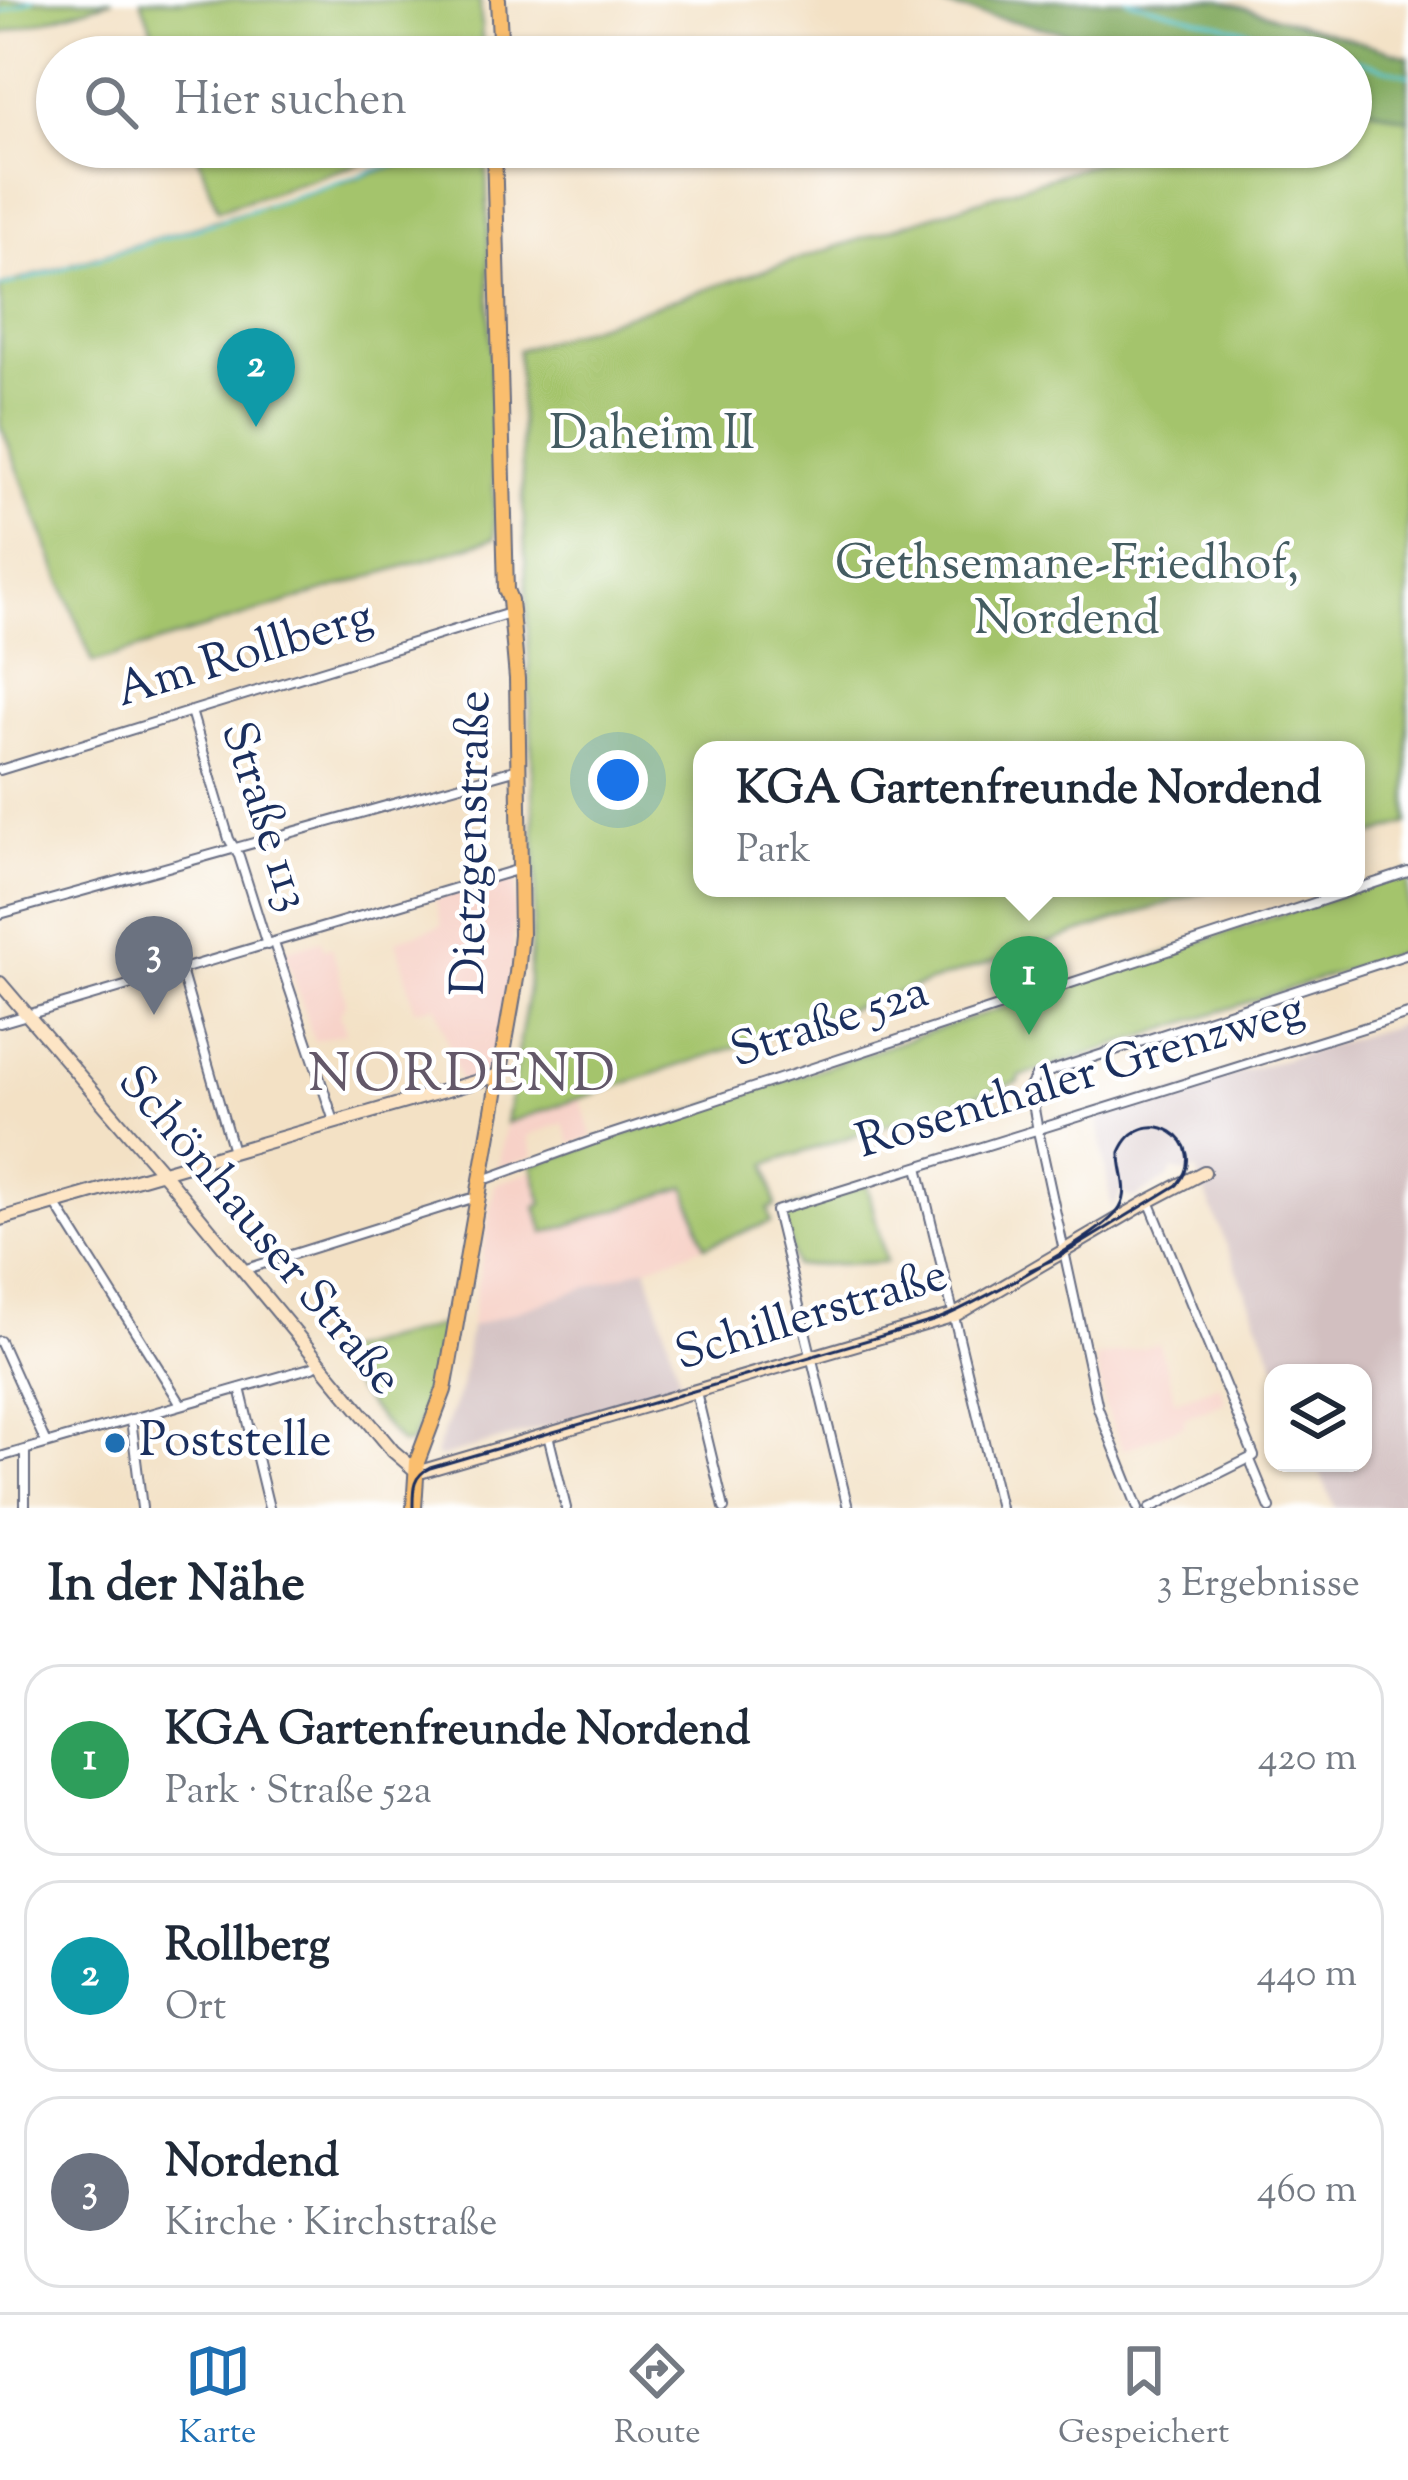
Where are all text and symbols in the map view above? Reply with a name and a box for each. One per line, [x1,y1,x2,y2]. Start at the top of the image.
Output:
search box [36,36,1372,168]
icon: search [78,69,144,135]
text: Hier suchen [174,70,407,135]
pin: 2 [217,328,295,427]
park label: Daheim II [549,402,755,471]
park label: Gethsemane-Friedhof, Nordend [835,532,1299,656]
street label: Am Rollberg [108,584,382,728]
street label: Dietzgenstraße [437,690,511,996]
street label: Straße 113 [200,714,326,920]
popup [693,741,1365,897]
your location [588,750,648,810]
text: KGA Gartenfreunde Nordend [736,759,1322,824]
text: Park [736,824,811,880]
pin: 3 [115,916,193,1015]
pin: 1 [990,936,1068,1035]
street label: Straße 52a [722,960,938,1088]
street label: Rosenthaler Grenzweg [849,977,1313,1179]
district label: NORDEND [308,1038,618,1116]
street label: Schönhauser Straße [99,1052,417,1412]
street label: Schillerstraße [667,1243,957,1391]
map controls [1264,1364,1372,1472]
button: layers [1264,1364,1372,1472]
place label: Poststelle [139,1409,332,1478]
marker: Poststelle [102,1430,128,1456]
text: In der Nähe [48,1550,305,1623]
text: 3 Ergebnisse [1157,1558,1360,1614]
text: KGA Gartenfreunde Nordend [165,1700,751,1765]
text: 1 [83,1732,97,1788]
text: 420 m [1258,1732,1357,1788]
text: Park · Straße 52a [165,1765,432,1821]
text: Rollberg [165,1916,330,1981]
text: 2 [81,1948,99,2004]
text: 440 m [1257,1948,1357,2004]
text: Ort [165,1981,226,2037]
text: Nordend [165,2132,339,2197]
text: 3 [82,2164,98,2220]
text: 460 m [1257,2164,1357,2220]
text: Kirche · Kirchstraße [165,2197,497,2253]
tab: Karte [179,2338,256,2458]
tab: Route [614,2338,701,2458]
tab: Gespeichert [1058,2338,1229,2458]

